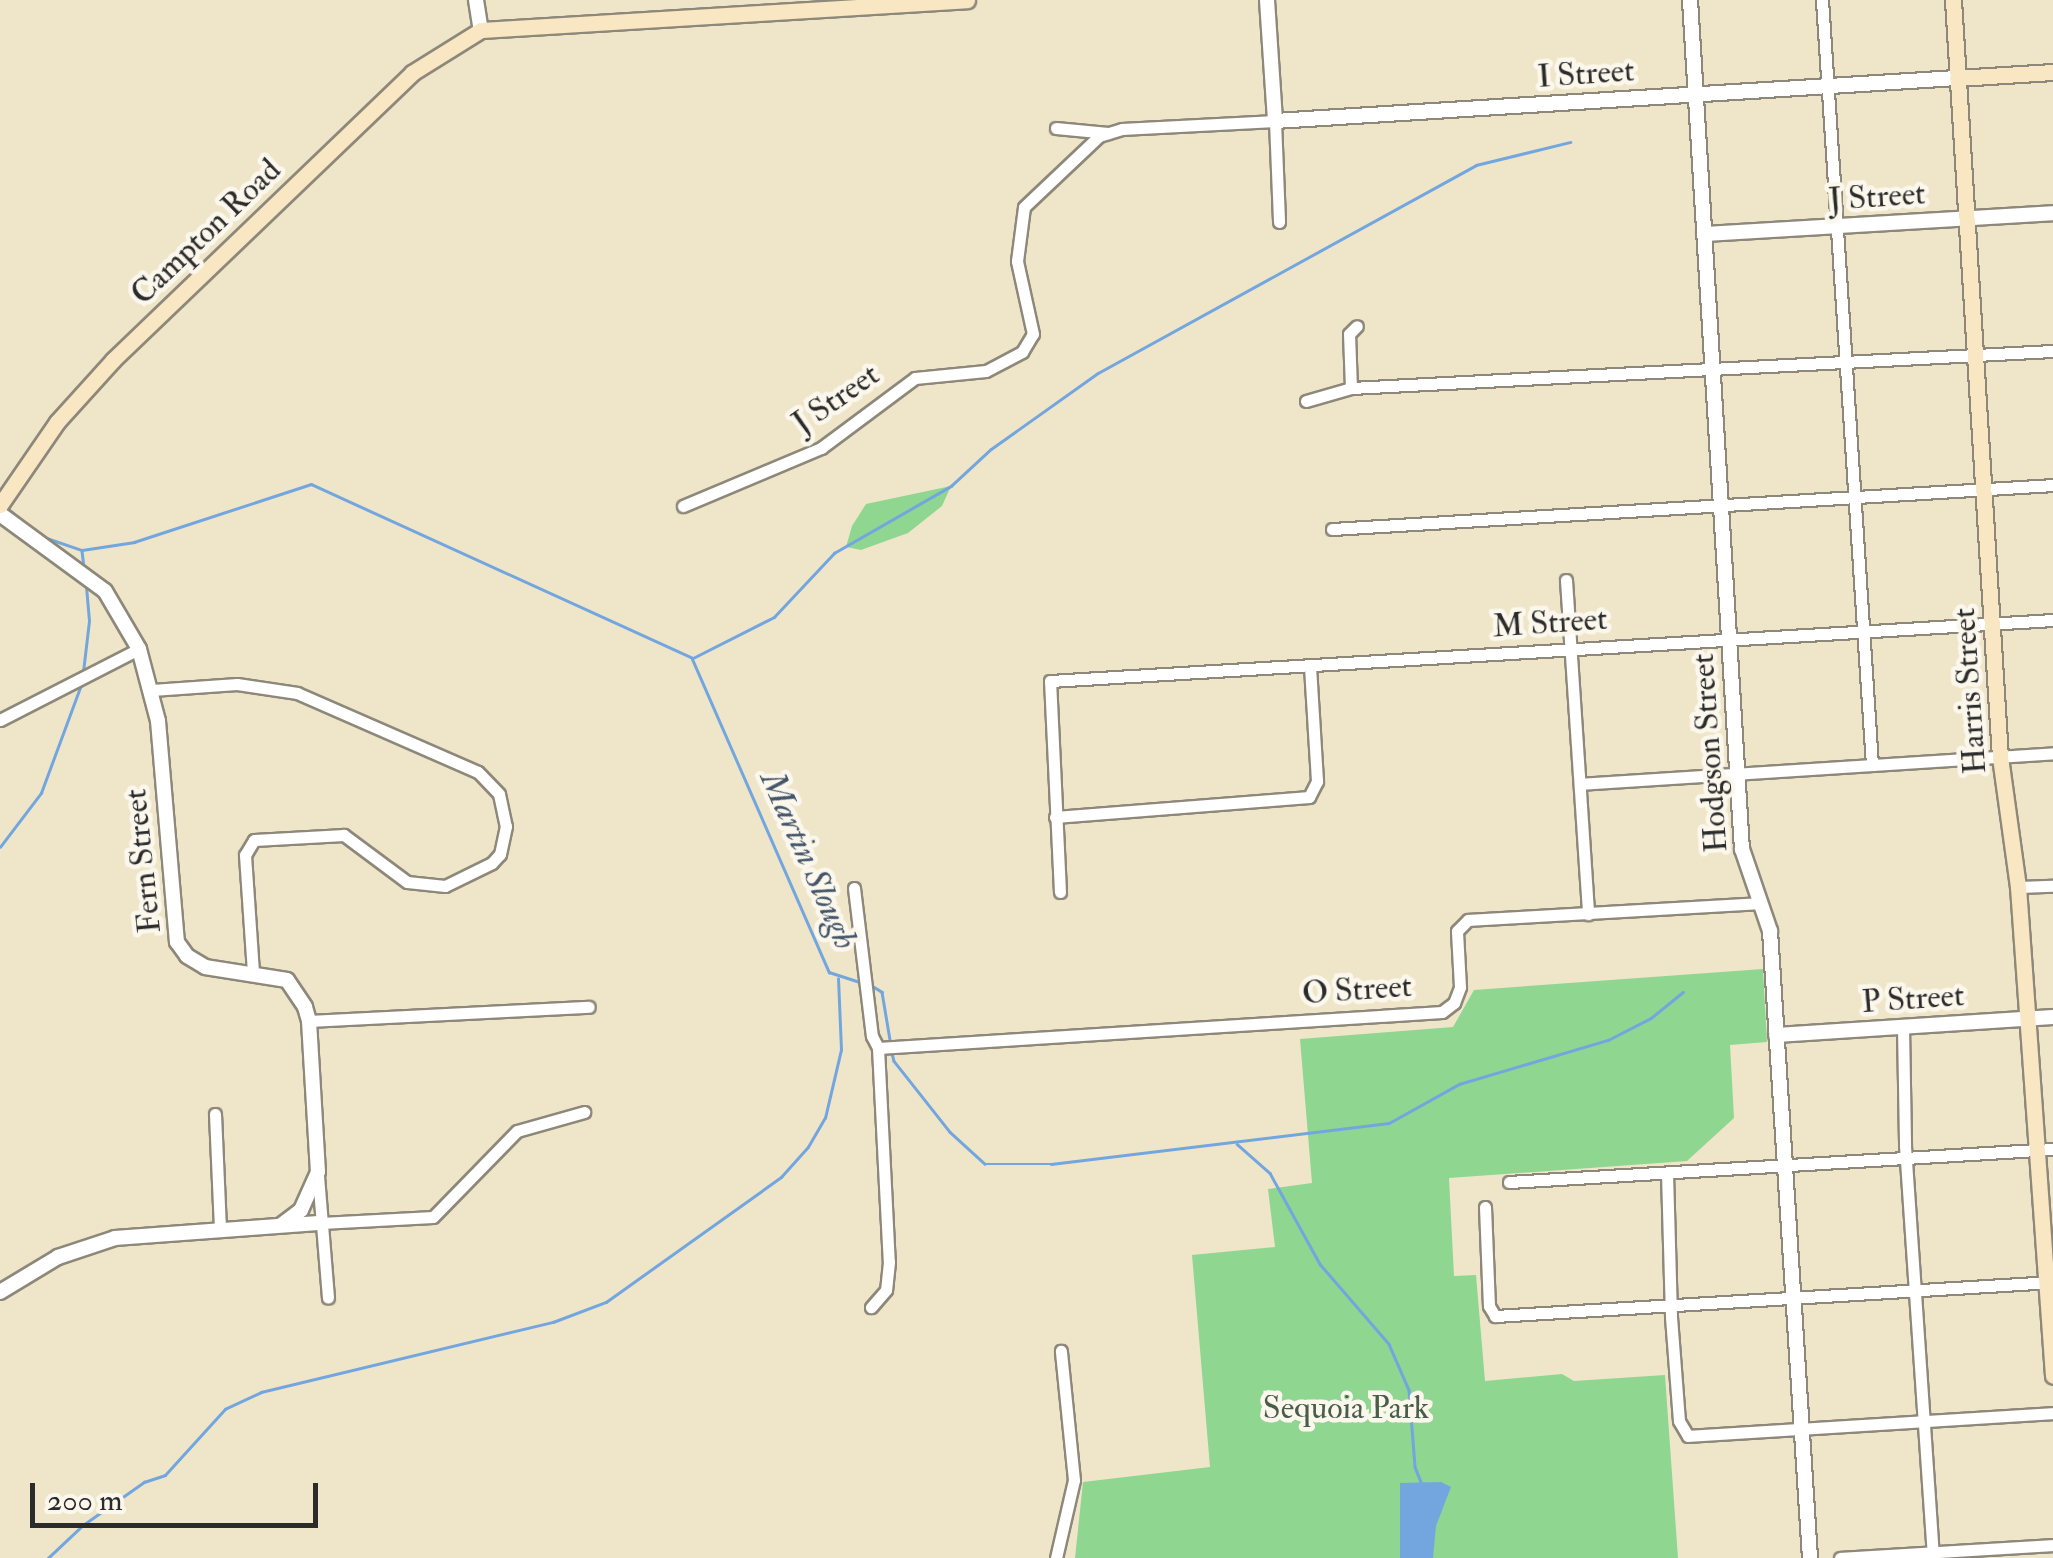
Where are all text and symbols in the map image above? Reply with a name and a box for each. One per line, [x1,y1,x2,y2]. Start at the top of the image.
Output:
street label: I Street [1536,51,1636,97]
street label: Campton Road [123,151,289,313]
street label: J Street [1827,174,1927,220]
street label: J Street [785,355,887,443]
street label: M Street [1491,600,1609,646]
street label: Harris Street [1945,607,1995,775]
street label: Hodgson Street [1684,652,1736,854]
water label: Martin Slough [751,764,867,956]
street label: Fern Street [116,787,170,935]
street label: O Street [1301,967,1413,1013]
street label: P Street [1860,976,1966,1022]
park label: Sequoia Park [1263,1389,1429,1427]
scale bar [35,1463,322,1525]
text: 200 m [47,1482,123,1519]

